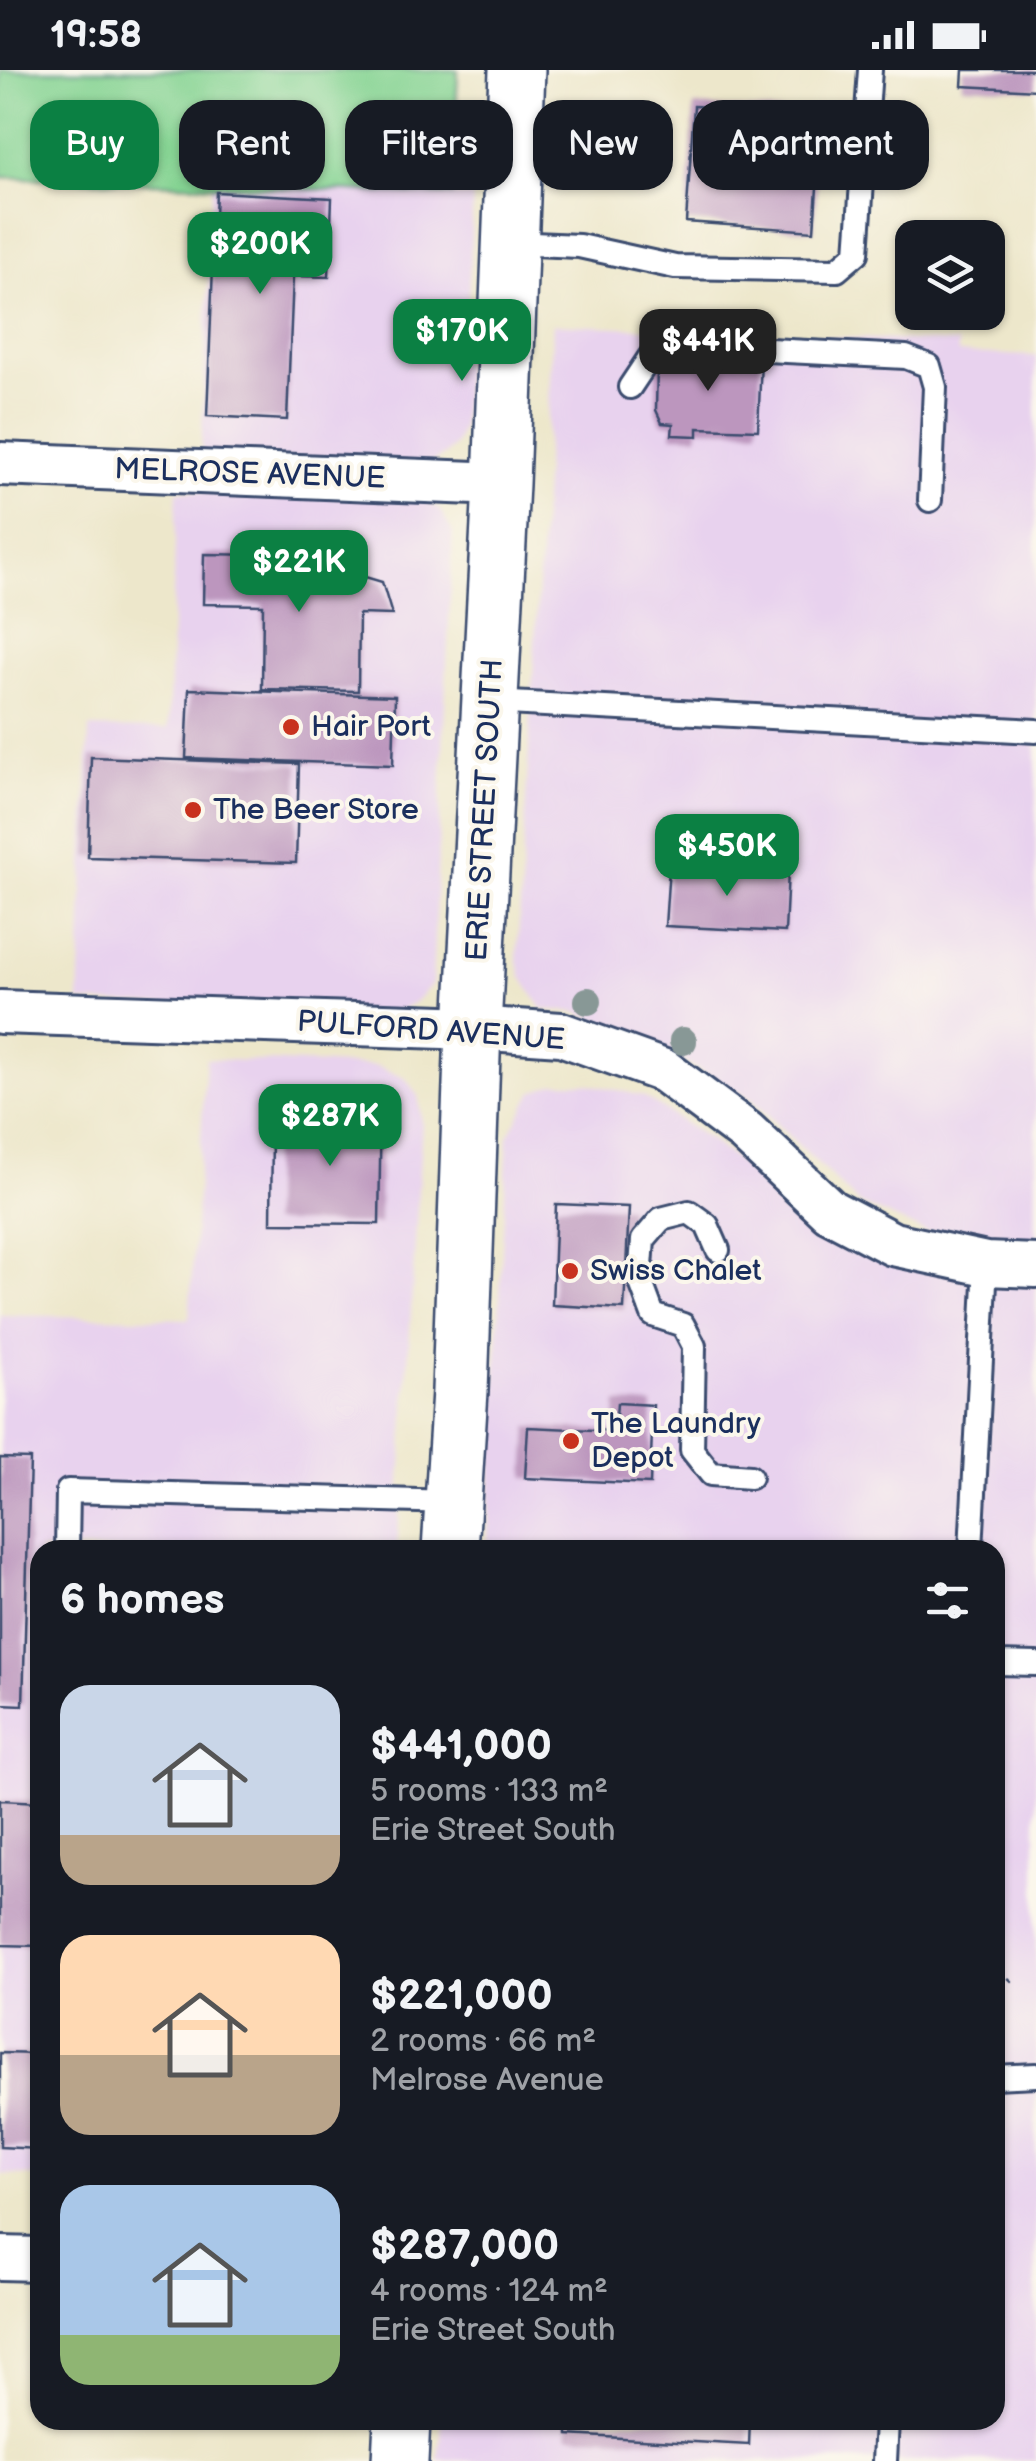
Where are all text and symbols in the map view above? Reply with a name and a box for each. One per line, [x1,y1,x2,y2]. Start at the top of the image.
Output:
text: 19:58 [50,13,142,58]
chip: Buy [30,100,159,190]
chip: Rent [179,100,325,190]
chip: Filters [345,100,513,190]
chip: New [533,100,673,190]
chip: Apartment [693,100,929,190]
pin: $200K [190,212,330,297]
map controls [895,220,1005,330]
button: layers [895,220,1005,330]
text: $200K [209,225,311,264]
pin: $170K [392,299,532,384]
pin: $441K [638,309,778,394]
text: $170K [415,312,509,351]
text: $441K [661,322,755,361]
street label: MELROSE AVENUE [114,451,386,497]
pin: $221K [229,530,369,615]
text: $221K [252,543,346,582]
street label: ERIE STREET SOUTH [459,658,511,962]
place label: Hair Port [311,709,431,745]
marker: Hair Port [280,716,302,738]
place label: The Beer Store [213,792,419,828]
marker: The Beer Store [182,799,204,821]
pin: $450K [657,814,797,899]
text: $450K [677,827,777,866]
street label: PULFORD AVENUE [296,1004,566,1058]
pin: $287K [260,1084,400,1169]
text: $287K [281,1097,379,1136]
place label: Swiss Chalet [590,1253,761,1289]
marker: Swiss Chalet [559,1260,581,1282]
place label: The Laundry Depot [591,1406,761,1476]
marker: The Laundry Depot [560,1430,582,1452]
icon: filters [920,1573,975,1628]
text: 6 homes [60,1575,224,1626]
text: $441,000 [370,1721,552,1772]
icon: home [140,1725,260,1845]
text: 5 rooms · 133 m² [370,1772,608,1811]
text: Erie Street South [370,1811,616,1850]
text: $221,000 [370,1971,553,2022]
icon: home [140,1975,260,2095]
text: 2 rooms · 66 m² [370,2022,596,2061]
text: Melrose Avenue [370,2061,604,2100]
text: $287,000 [370,2221,559,2272]
icon: home [140,2225,260,2345]
text: 4 rooms · 124 m² [370,2272,608,2311]
text: Erie Street South [370,2311,616,2350]

